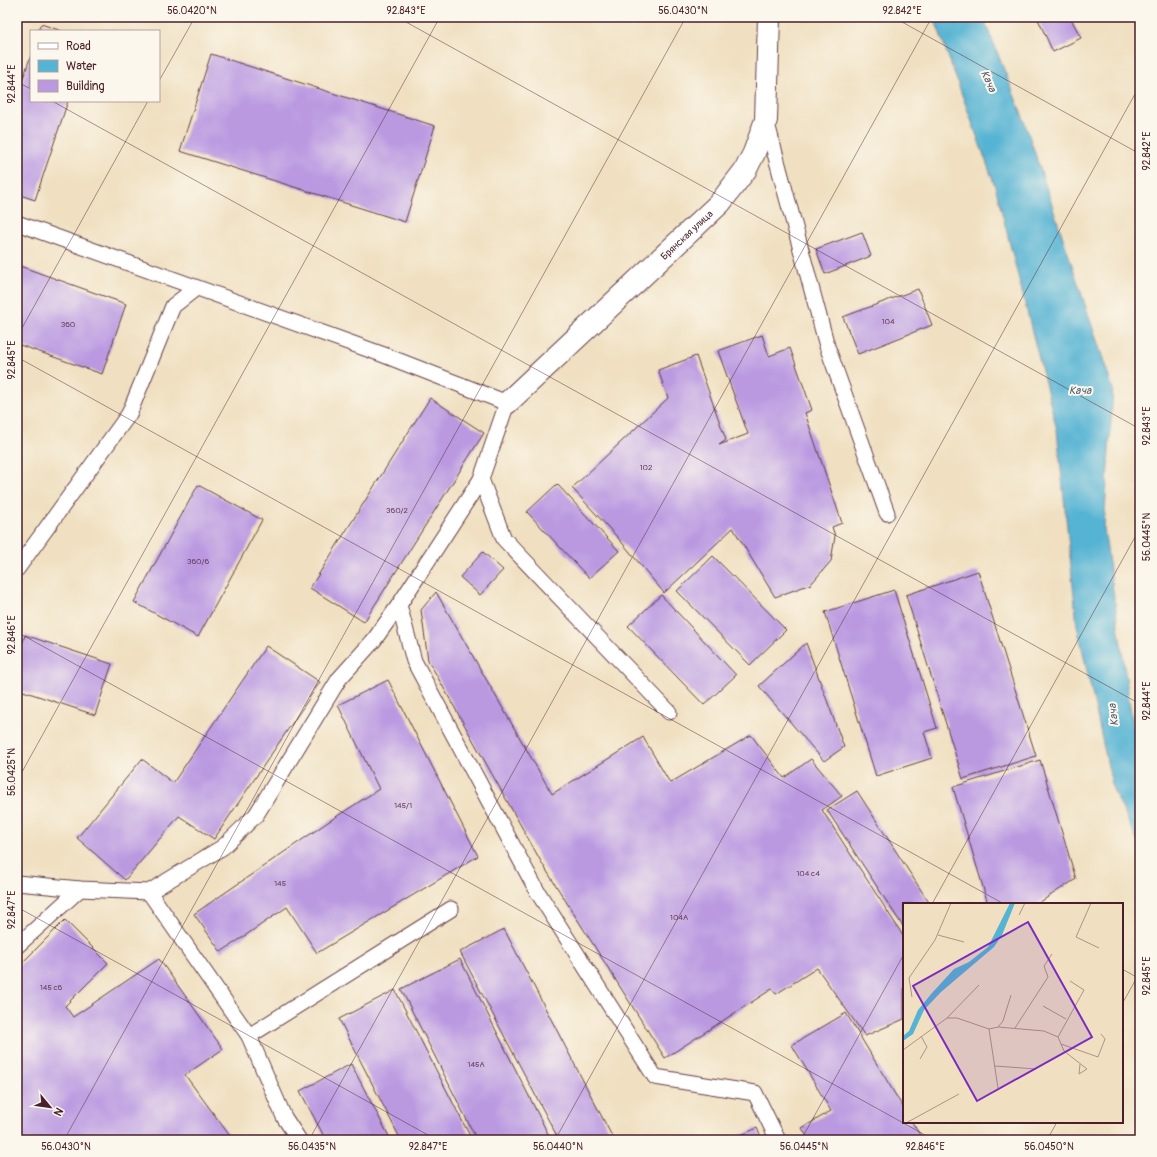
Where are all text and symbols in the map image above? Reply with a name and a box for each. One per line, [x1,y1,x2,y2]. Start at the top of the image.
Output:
text: 56.0420°N [167,5,217,17]
text: 92.843°E [387,5,425,17]
text: 56.0430°N [658,5,708,17]
text: 92.842°E [883,5,921,17]
legend [30,30,160,102]
text: Road [66,39,91,54]
text: Water [66,59,97,74]
text: 92.844°E [6,64,18,104]
water label: Кача [978,68,999,95]
text: Building [66,79,105,94]
text: 92.842°E [1141,132,1153,170]
street label: Брянская улица [658,208,716,263]
house number: 104 [881,317,895,326]
house number: 360 [61,320,76,329]
text: 92.845°E [6,341,18,379]
water label: Кача [1069,384,1092,397]
text: 92.843°E [1141,407,1153,445]
house number: 102 [639,463,653,472]
house number: 360/2 [386,506,408,515]
text: 56.0445°N [1141,513,1153,561]
house number: 360/6 [187,557,209,566]
text: 92.846°E [6,615,18,655]
text: 92.844°E [1141,681,1153,721]
water label: Кача [1106,702,1121,727]
text: 56.0425°N [6,748,18,796]
house number: 145/1 [394,801,412,810]
house number: 104 с4 [796,869,820,878]
house number: 145 [274,879,286,888]
text: 92.847°E [6,891,18,929]
inset map [903,903,1123,1123]
house number: 104А [670,913,688,922]
text: 92.845°E [1141,957,1153,995]
house number: 145 с6 [40,983,63,992]
house number: 145А [467,1060,485,1069]
north arrow [30,1087,70,1127]
text: N [51,1105,66,1119]
text: 56.0430°N [41,1141,91,1153]
text: 56.0435°N [288,1141,336,1153]
text: 92.847°E [409,1141,447,1153]
text: 56.0440°N [533,1141,583,1153]
text: 56.0445°N [780,1141,828,1153]
text: 92.846°E [905,1141,945,1153]
text: 56.0450°N [1024,1141,1074,1153]

